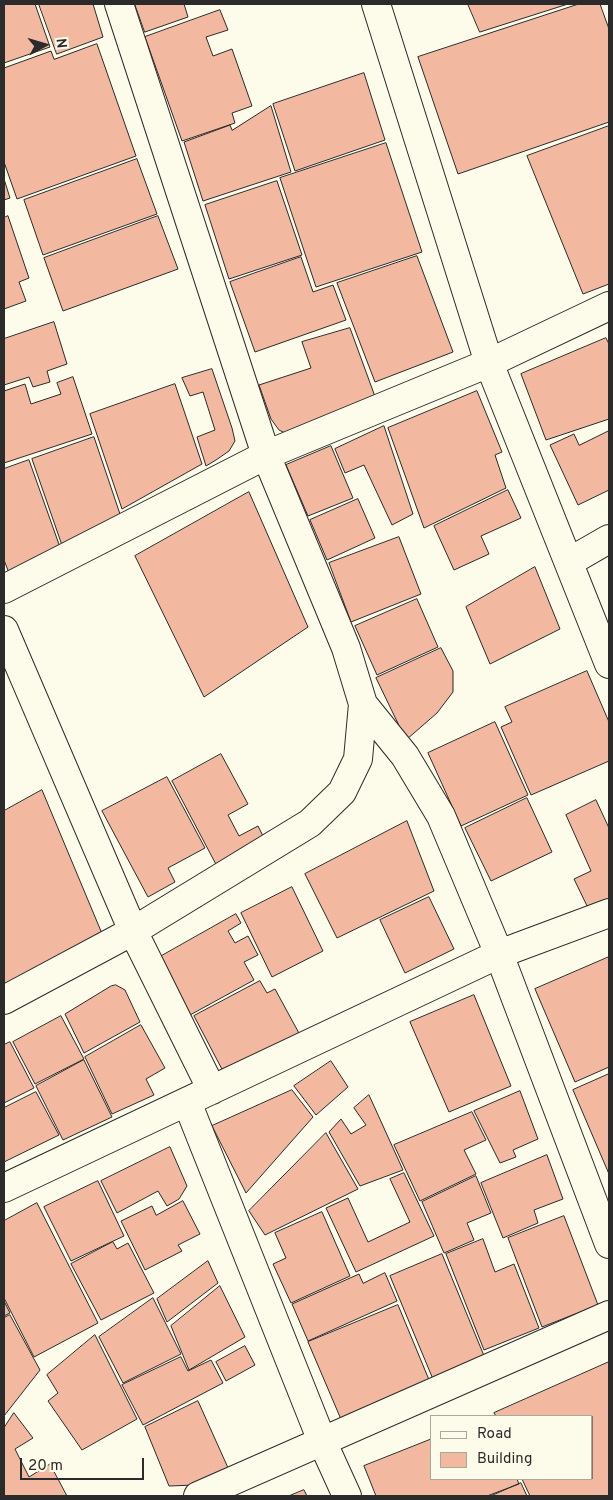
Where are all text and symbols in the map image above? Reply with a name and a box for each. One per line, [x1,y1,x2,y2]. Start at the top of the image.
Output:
north arrow [20,20,70,70]
text: N [51,37,69,49]
legend [430,1415,593,1480]
text: Road [477,1425,512,1444]
scale bar [22,1448,146,1480]
text: Building [477,1450,532,1469]
text: 20 m [28,1457,63,1476]

